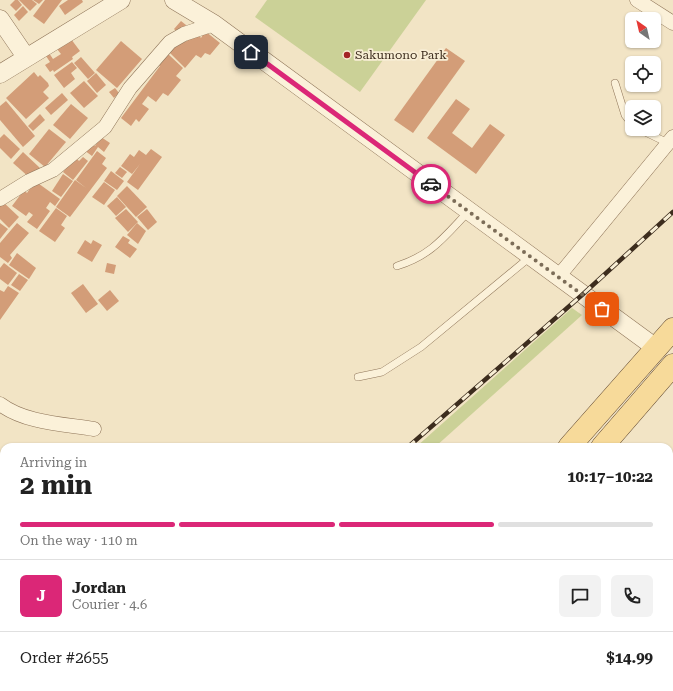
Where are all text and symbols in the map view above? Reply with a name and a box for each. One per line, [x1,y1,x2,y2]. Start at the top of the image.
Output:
north arrow [625,12,661,48]
map controls [625,12,661,136]
pin [234,35,268,69]
icon: home [240,41,262,63]
place label: Sakumono Park [355,48,447,62]
marker: Sakumono Park [342,50,352,60]
button: locate [625,56,661,92]
button: layers [625,100,661,136]
courier [411,164,451,204]
icon: car [420,173,442,195]
pin [585,292,619,326]
icon: bag [591,298,613,320]
text: Arriving in [20,455,87,470]
text: 10:17–10:22 [567,468,653,486]
text: 2 min [20,470,92,500]
text: On the way · 110 m [20,533,137,548]
button: chat [559,575,601,617]
button: phone [611,575,653,617]
text: Jordan [72,579,126,597]
text: J [36,587,46,605]
text: Courier · 4.6 [72,597,147,612]
text: Order #2655 [20,649,109,667]
text: $14.99 [606,649,653,667]

